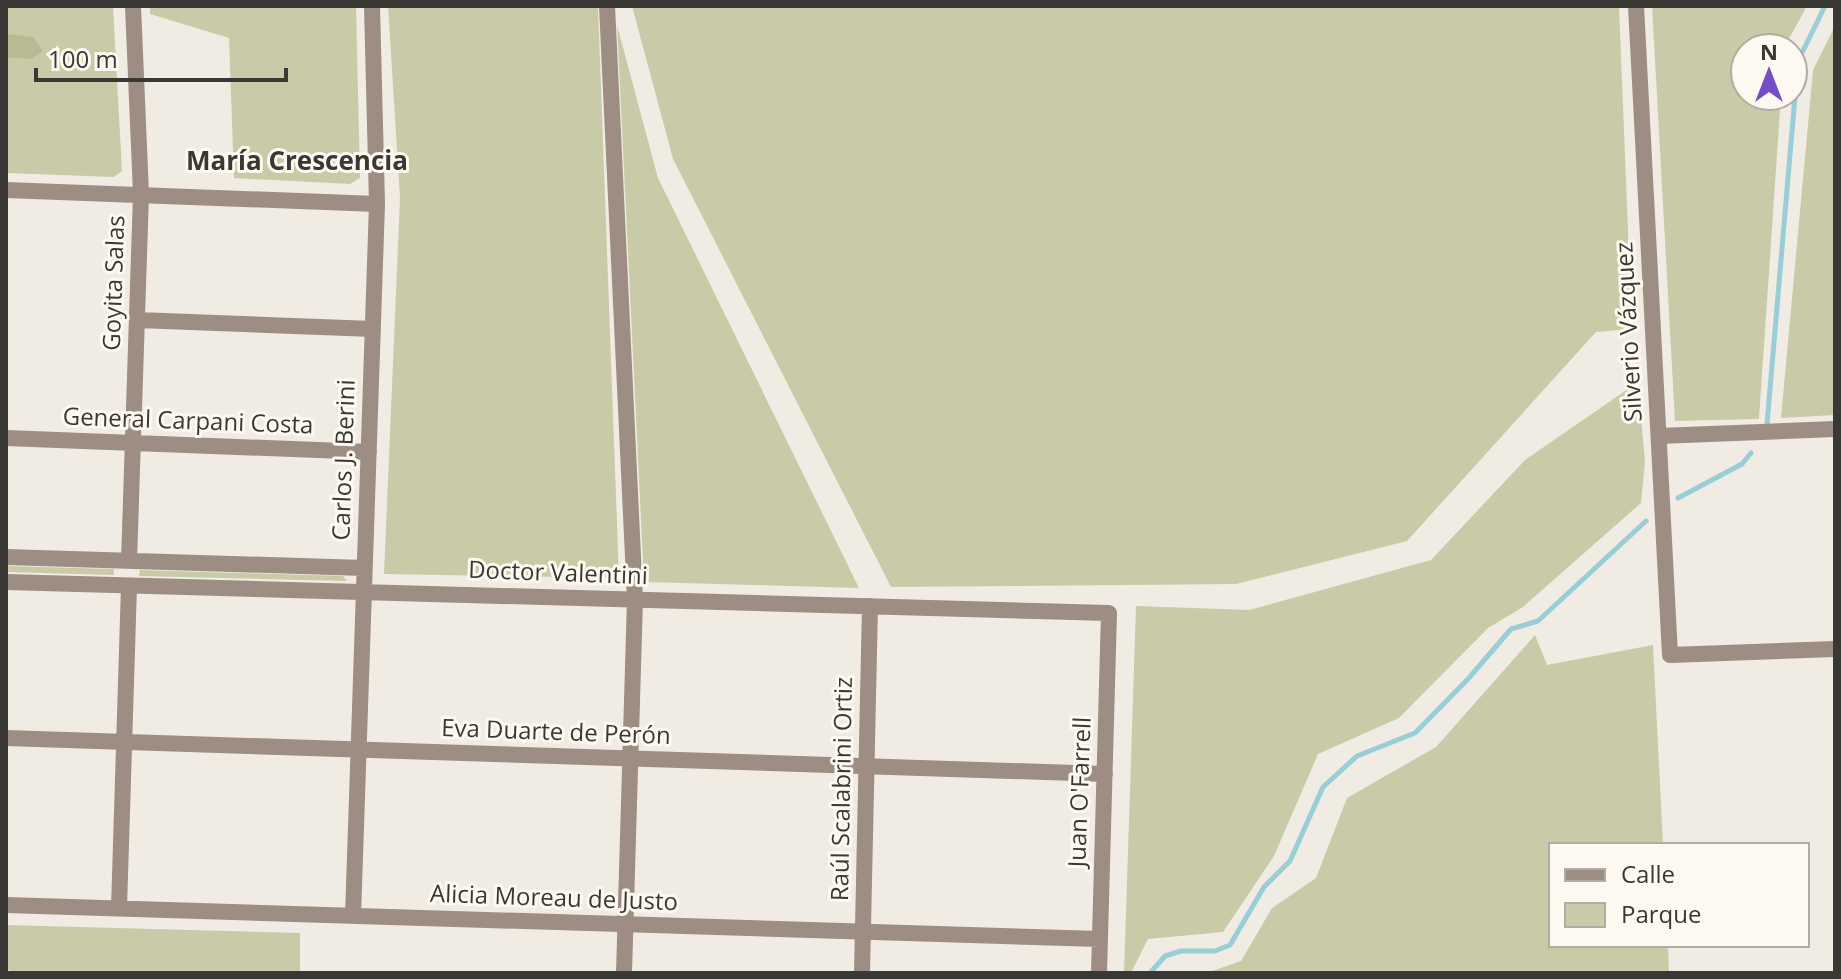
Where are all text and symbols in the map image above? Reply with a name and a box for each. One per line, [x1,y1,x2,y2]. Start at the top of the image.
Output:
scale bar [36,32,286,82]
north arrow [1729,32,1809,112]
text: N [1760,36,1778,66]
text: 100 m [48,42,118,75]
district label: María Crescencia [186,142,408,178]
street label: Goyita Salas [94,215,131,351]
street label: Silverio Vázquez [1606,241,1649,423]
street label: Carlos J. Berini [323,379,362,541]
street label: General Carpani Costa [62,399,314,440]
street label: Doctor Valentini [468,552,648,591]
street label: Raúl Scalabrini Ortiz [822,676,859,901]
street label: Eva Duarte de Perón [441,710,671,751]
street label: Juan O'Farrell [1059,716,1098,870]
legend [1549,843,1809,947]
text: Calle [1621,857,1675,890]
street label: Alicia Moreau de Justo [430,876,679,917]
text: Parque [1621,897,1701,930]

